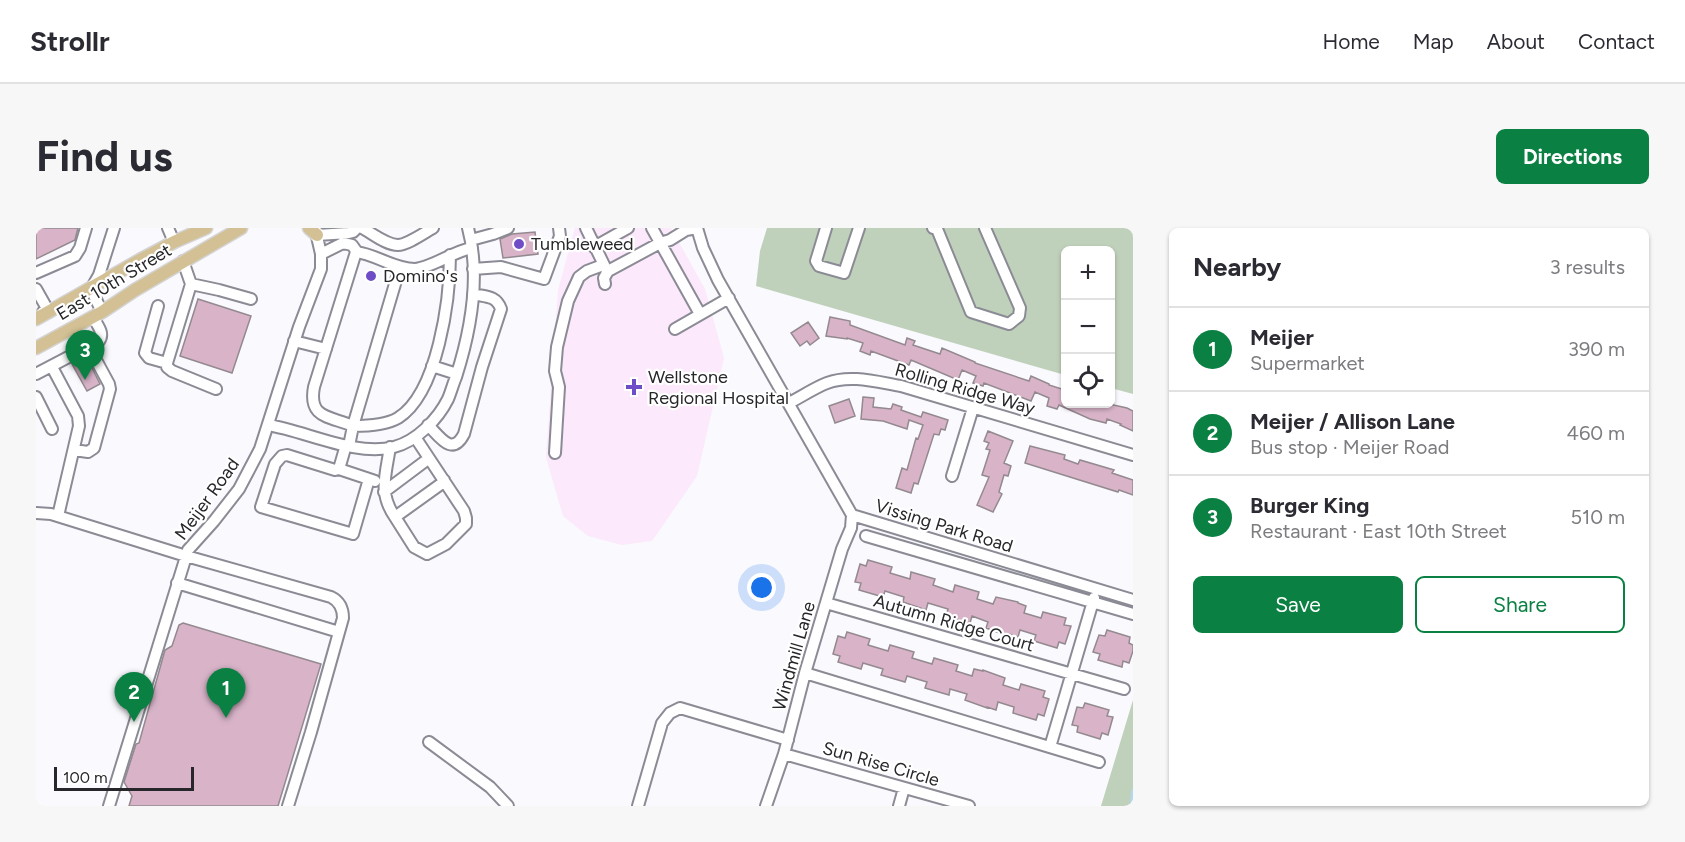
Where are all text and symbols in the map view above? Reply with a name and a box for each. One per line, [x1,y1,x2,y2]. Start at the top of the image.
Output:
text: Strollr [30,24,110,58]
text: Home [1323,29,1380,54]
text: Map [1413,29,1454,54]
text: About [1487,29,1545,54]
text: Contact [1578,29,1655,54]
button: Directions [1496,129,1649,184]
text: Find us [36,131,173,182]
place label: Tumbleweed [531,233,634,255]
marker: Tumbleweed [512,237,526,251]
street label: East 10th Street [53,239,176,325]
map controls [1061,246,1115,408]
button: + [1061,246,1115,300]
text: Nearby [1193,251,1281,283]
text: 3 results [1550,255,1625,279]
place label: Domino's [383,265,458,287]
marker: Domino's [364,269,378,283]
button: − [1061,300,1115,354]
text: Meijer [1250,324,1314,351]
pin: 3 [65,330,104,380]
text: 1 [1208,337,1217,361]
text: 390 m [1568,337,1625,361]
text: Supermarket [1250,351,1365,375]
button: locate [1061,354,1115,408]
street label: Rolling Ridge Way [892,358,1038,420]
place label: Wellstone Regional Hospital [648,366,789,409]
marker: Wellstone Regional Hospital [625,378,643,396]
text: Meijer / Allison Lane [1250,408,1455,435]
text: 2 [1207,421,1218,445]
text: 460 m [1566,421,1625,445]
text: Bus stop · Meijer Road [1250,435,1449,459]
street label: Meijer Road [170,454,244,544]
text: Burger King [1250,492,1369,519]
street label: Vissing Park Road [873,495,1015,557]
text: 3 [1207,505,1218,529]
text: 510 m [1570,505,1625,529]
text: Restaurant · East 10th Street [1250,519,1507,543]
your location [747,573,776,602]
button: Save [1193,576,1403,633]
button: Share [1415,576,1625,633]
street label: Autumn Ridge Court [871,590,1037,657]
street label: Windmill Lane [768,599,820,713]
pin: 1 [206,668,246,718]
pin: 2 [114,672,154,722]
street label: Sun Rise Circle [820,737,942,791]
scale bar [54,764,194,792]
text: 100 m [63,768,108,787]

